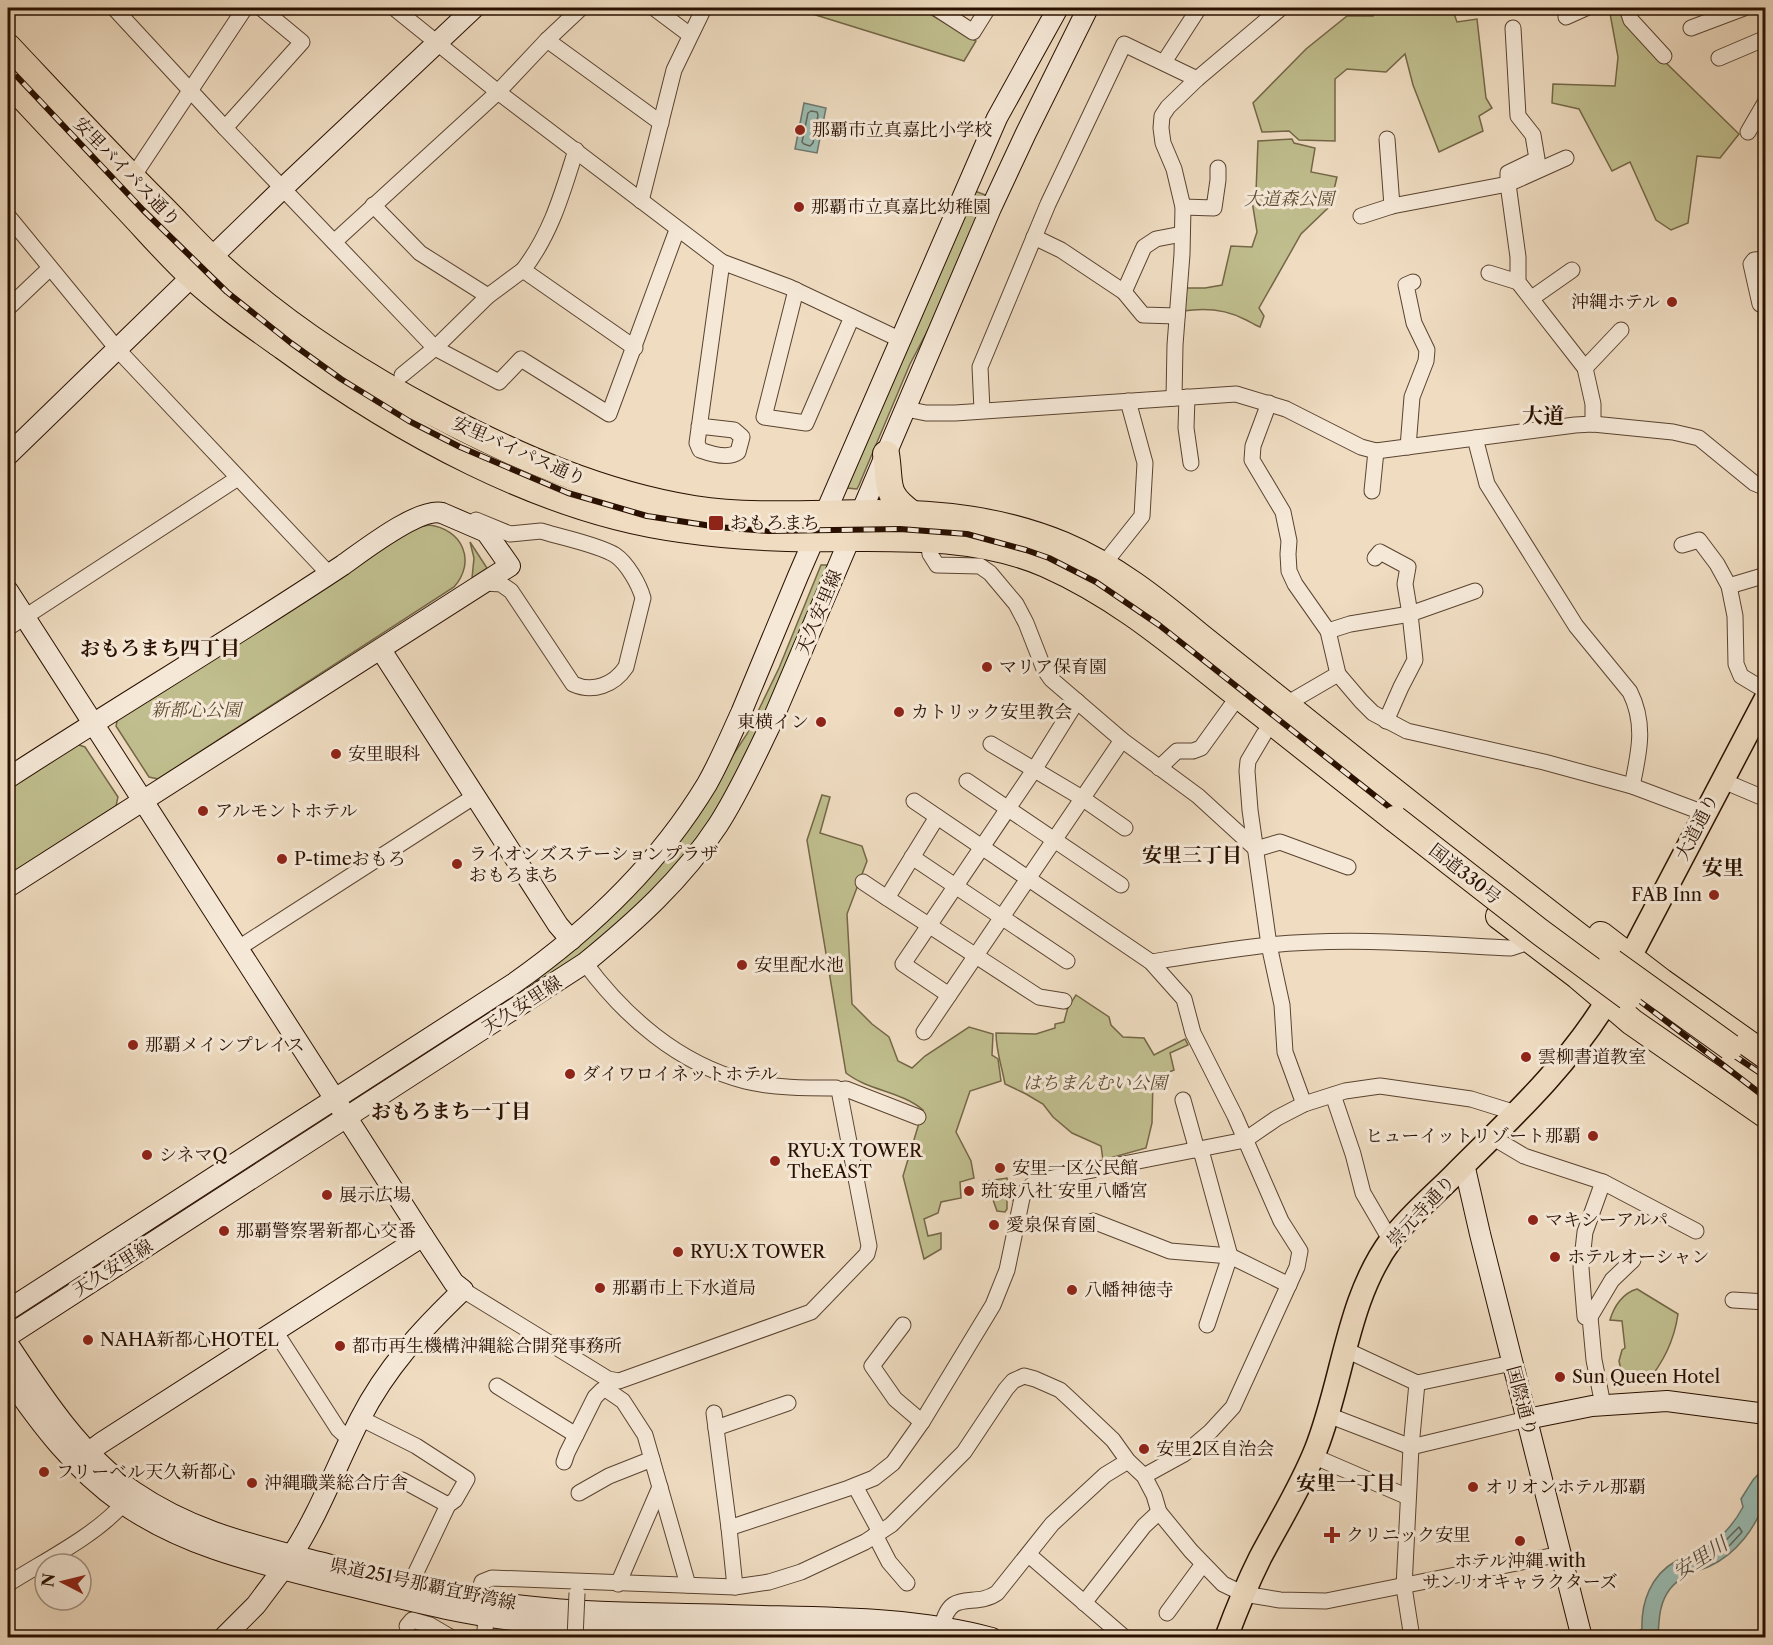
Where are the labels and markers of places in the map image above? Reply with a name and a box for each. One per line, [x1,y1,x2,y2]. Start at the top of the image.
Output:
place label: 那覇市立真嘉比小学校 [812,119,992,141]
marker: 那覇市立真嘉比小学校 [793,123,807,137]
place label: 那覇市立真嘉比幼稚園 [811,196,991,218]
marker: 那覇市立真嘉比幼稚園 [792,200,806,214]
place label: 沖縄ホテル [1571,291,1660,313]
marker: 沖縄ホテル [1665,295,1679,309]
place label: おもろまち [730,512,820,534]
marker: おもろまち [707,514,725,532]
place label: マリア保育園 [999,656,1107,678]
marker: マリア保育園 [980,660,994,674]
place label: カトリック安里教会 [911,701,1072,723]
marker: カトリック安里教会 [892,705,906,719]
place label: 東横イン [737,711,809,733]
marker: 東横イン [814,715,828,729]
place label: 安里眼科 [348,743,420,765]
marker: 安里眼科 [329,747,343,761]
place label: アルモントホテル [215,800,357,822]
marker: アルモントホテル [196,804,210,818]
place label: ライオンズステーションプラザ おもろまち [469,843,718,886]
place label: P-timeおもろ [294,848,406,870]
marker: P-timeおもろ [275,852,289,866]
marker: ライオンズステーションプラザ おもろまち [450,857,464,871]
place label: FAB Inn [1631,884,1702,906]
marker: FAB Inn [1707,888,1721,902]
place label: 安里配水池 [754,954,844,976]
marker: 安里配水池 [735,958,749,972]
place label: 那覇メインプレイス [145,1034,305,1056]
marker: 那覇メインプレイス [126,1038,140,1052]
place label: 雲柳書道教室 [1538,1046,1646,1068]
marker: 雲柳書道教室 [1519,1050,1533,1064]
place label: ダイワロイネットホテル [582,1063,778,1085]
marker: ダイワロイネットホテル [563,1067,577,1081]
place label: ヒューイットリゾート那覇 [1365,1125,1581,1147]
marker: ヒューイットリゾート那覇 [1586,1129,1600,1143]
place label: RYU:X TOWER TheEAST [787,1140,923,1183]
place label: シネマQ [159,1144,227,1166]
marker: シネマQ [140,1148,154,1162]
marker: RYU:X TOWER TheEAST [768,1154,782,1168]
place label: 安里一区公民館 [1012,1157,1138,1179]
marker: 安里一区公民館 [993,1161,1007,1175]
place label: 琉球八社 安里八幡宮 [981,1180,1148,1202]
place label: 展示広場 [339,1184,411,1206]
marker: 琉球八社 安里八幡宮 [962,1184,976,1198]
marker: 展示広場 [320,1188,334,1202]
place label: マキシーアルパ [1545,1209,1668,1231]
marker: マキシーアルパ [1526,1213,1540,1227]
place label: 愛泉保育園 [1006,1214,1096,1236]
marker: 愛泉保育園 [987,1218,1001,1232]
place label: 那覇警察署新都心交番 [236,1220,416,1242]
marker: 那覇警察署新都心交番 [217,1224,231,1238]
place label: RYU:X TOWER [690,1241,826,1263]
marker: RYU:X TOWER [671,1245,685,1259]
place label: ホテルオーシャン [1567,1246,1709,1268]
marker: ホテルオーシャン [1548,1250,1562,1264]
place label: 那覇市上下水道局 [612,1277,756,1299]
place label: 八幡神徳寺 [1084,1279,1174,1301]
marker: 那覇市上下水道局 [593,1281,607,1295]
marker: 八幡神徳寺 [1065,1283,1079,1297]
place label: NAHA新都心HOTEL [100,1329,279,1351]
marker: NAHA新都心HOTEL [81,1333,95,1347]
place label: 都市再生機構沖縄総合開発事務所 [352,1335,622,1357]
marker: 都市再生機構沖縄総合開発事務所 [333,1339,347,1353]
place label: Sun Queen Hotel [1572,1366,1720,1388]
marker: Sun Queen Hotel [1553,1370,1567,1384]
place label: 安里2区自治会 [1156,1438,1274,1460]
marker: 安里2区自治会 [1137,1442,1151,1456]
place label: フリーベル天久新都心 [56,1461,235,1483]
marker: フリーベル天久新都心 [37,1465,51,1479]
place label: 沖縄職業総合庁舎 [264,1472,408,1494]
marker: 沖縄職業総合庁舎 [245,1476,259,1490]
place label: オリオンホテル那覇 [1485,1476,1646,1498]
marker: オリオンホテル那覇 [1466,1480,1480,1494]
place label: クリニック安里 [1346,1524,1471,1546]
marker: クリニック安里 [1323,1526,1341,1544]
marker: ホテル沖縄 with サンリオキャラクターズ [1513,1534,1527,1548]
place label: ホテル沖縄 with サンリオキャラクターズ [1422,1550,1618,1593]

